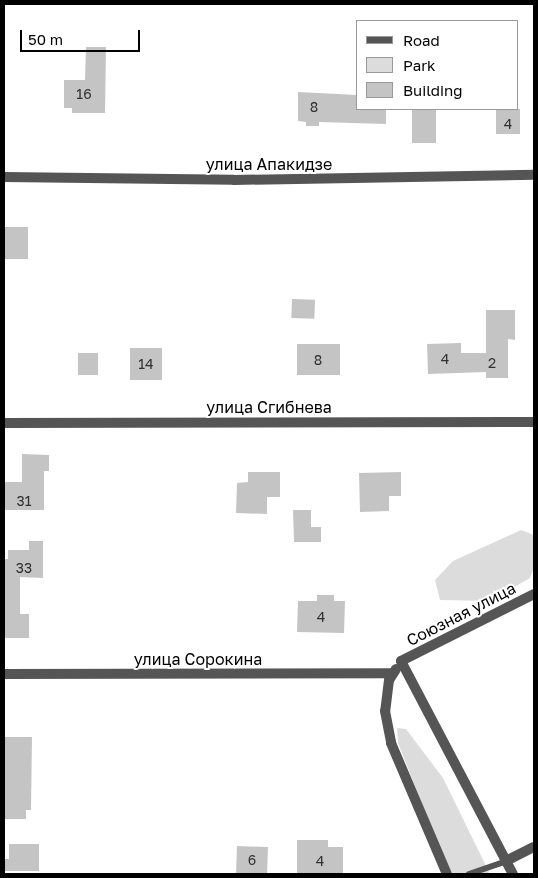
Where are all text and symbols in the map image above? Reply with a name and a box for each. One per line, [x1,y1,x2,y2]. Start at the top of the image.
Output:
scale bar [22,20,142,52]
legend [356,20,518,110]
text: 50 m [28,30,63,48]
text: Road [403,31,440,49]
text: Park [403,56,435,74]
text: Building [403,81,463,99]
house number: 16 [76,86,92,102]
house number: 8 [310,99,318,115]
house number: 4 [504,116,512,132]
street label: улица Апакидзе [206,154,332,174]
house number: 4 [441,351,449,367]
house number: 8 [314,352,322,368]
house number: 2 [488,355,496,371]
house number: 14 [138,356,154,372]
street label: улица Сгибнева [206,397,332,417]
house number: 31 [17,493,31,509]
house number: 33 [16,560,32,576]
street label: Союзная улица [403,578,519,650]
house number: 4 [317,609,325,625]
street label: улица Сорокина [134,649,262,669]
house number: 6 [248,852,256,868]
house number: 4 [316,853,324,869]

